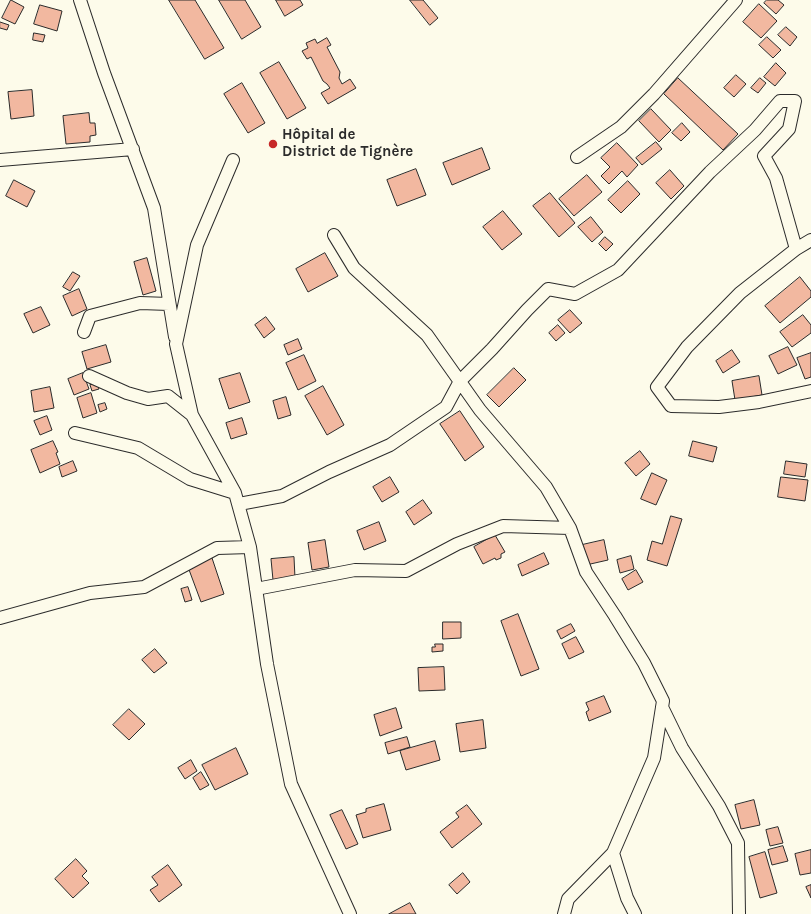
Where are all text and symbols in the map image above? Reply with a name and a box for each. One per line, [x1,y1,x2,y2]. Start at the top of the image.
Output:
place label: Hôpital de District de Tignère [282,126,413,161]
marker: Hôpital de District de Tignère [267,138,279,150]

